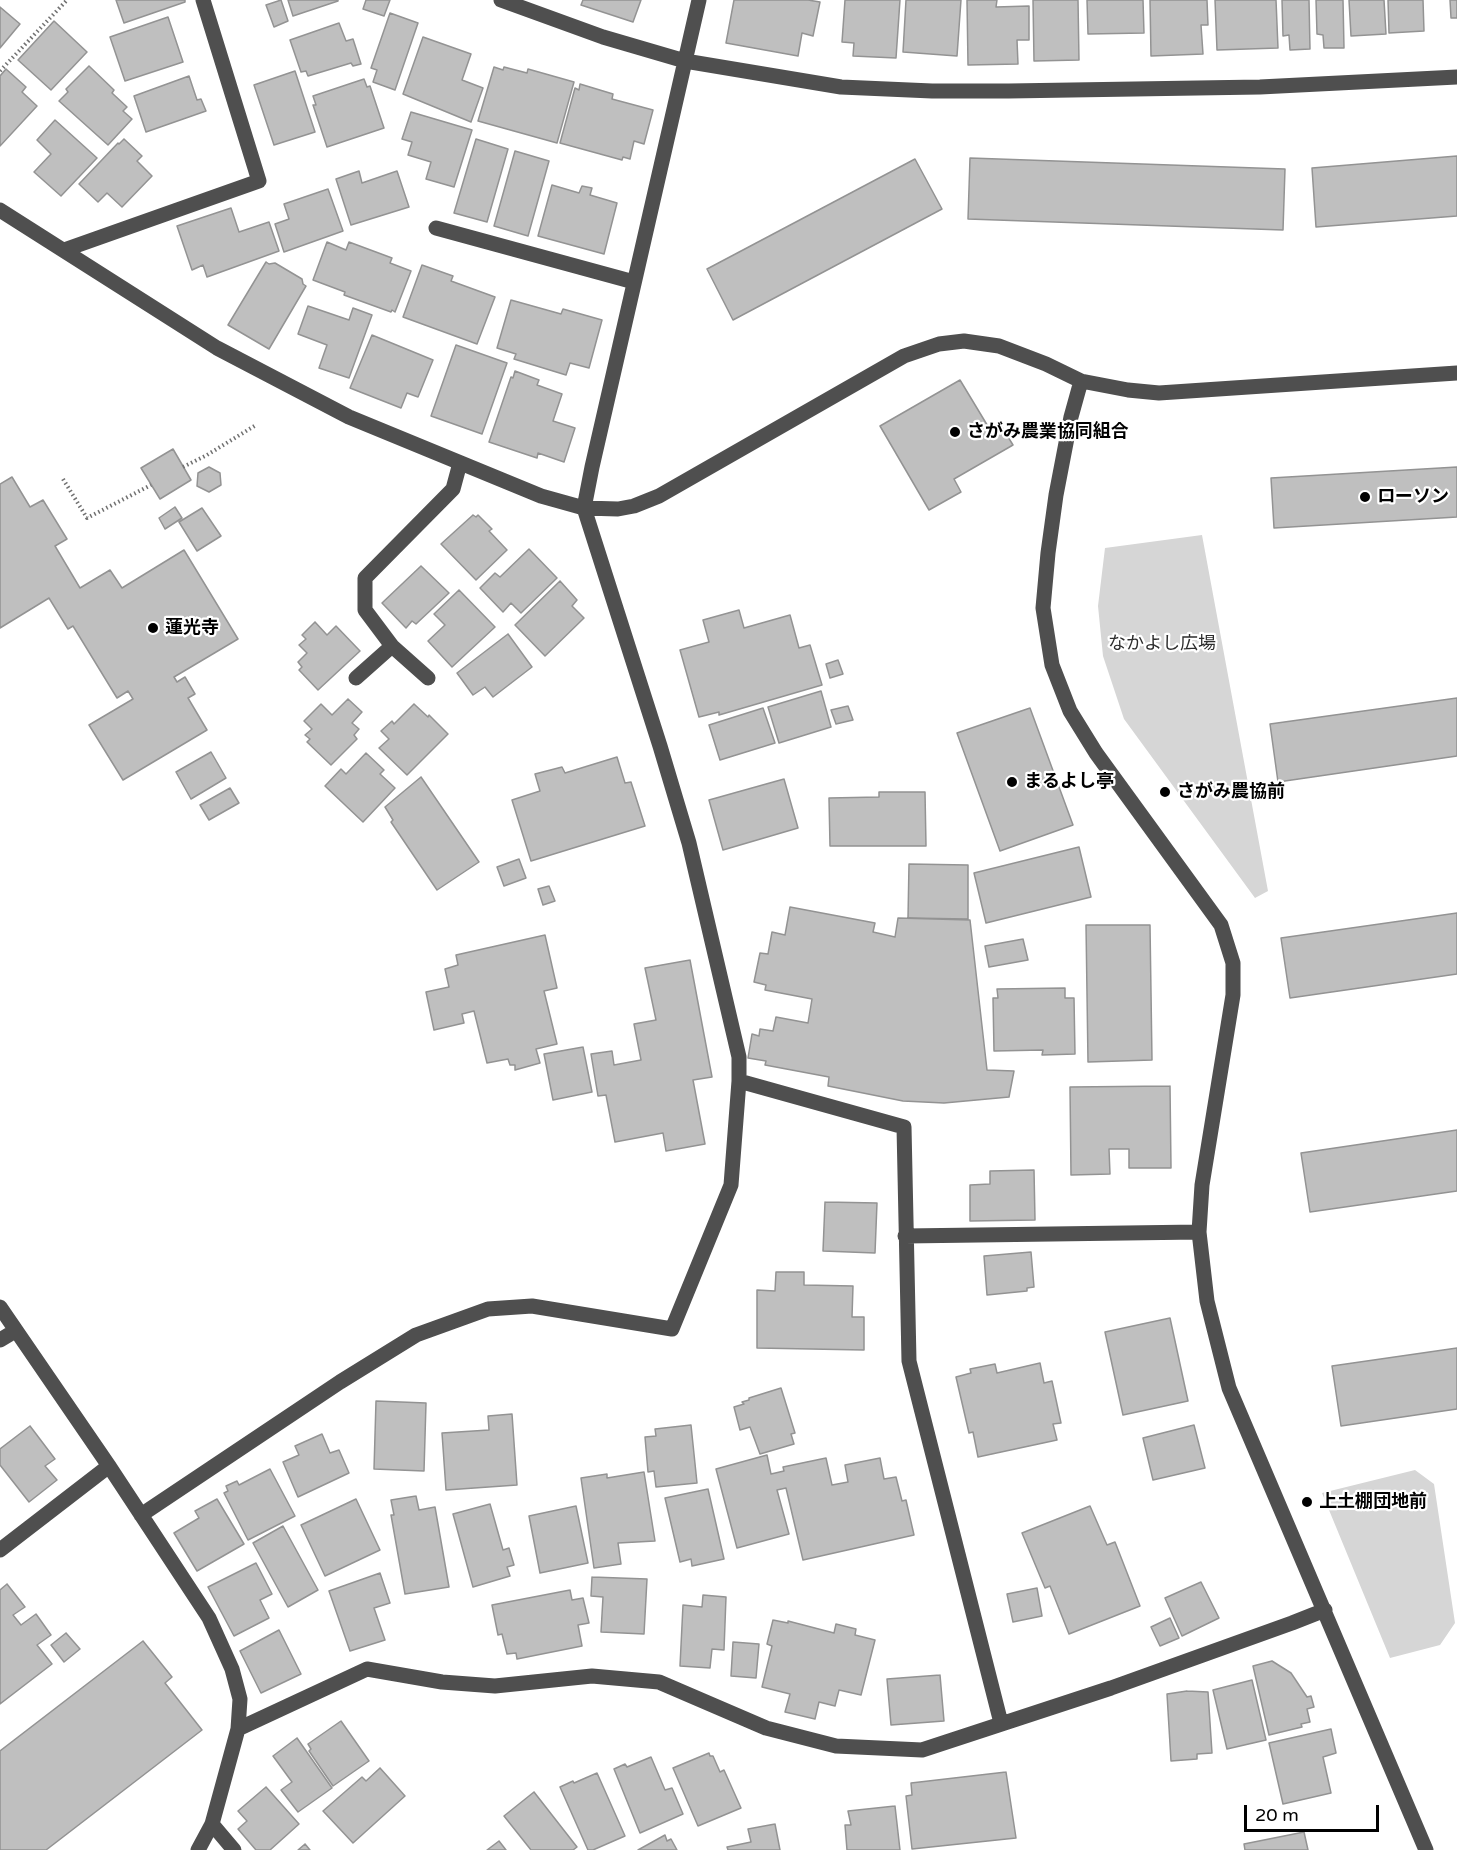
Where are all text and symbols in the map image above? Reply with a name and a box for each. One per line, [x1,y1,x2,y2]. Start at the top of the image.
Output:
place label: さがみ農業協同組合 [967,421,1129,443]
marker: さがみ農業協同組合 [948,425,962,439]
place label: ローソン [1377,486,1449,508]
marker: ローソン [1358,490,1372,504]
place label: 蓮光寺 [165,617,219,639]
marker: 蓮光寺 [146,621,160,635]
park label: なかよし広場 [1108,633,1216,655]
place label: まるよし亭 [1024,771,1114,793]
marker: まるよし亭 [1005,775,1019,789]
place label: さがみ農協前 [1177,781,1285,803]
marker: さがみ農協前 [1158,785,1172,799]
place label: 上土棚団地前 [1319,1491,1427,1513]
marker: 上土棚団地前 [1300,1495,1314,1509]
scale bar [1247,1793,1382,1831]
text: 20 m [1255,1804,1299,1826]

